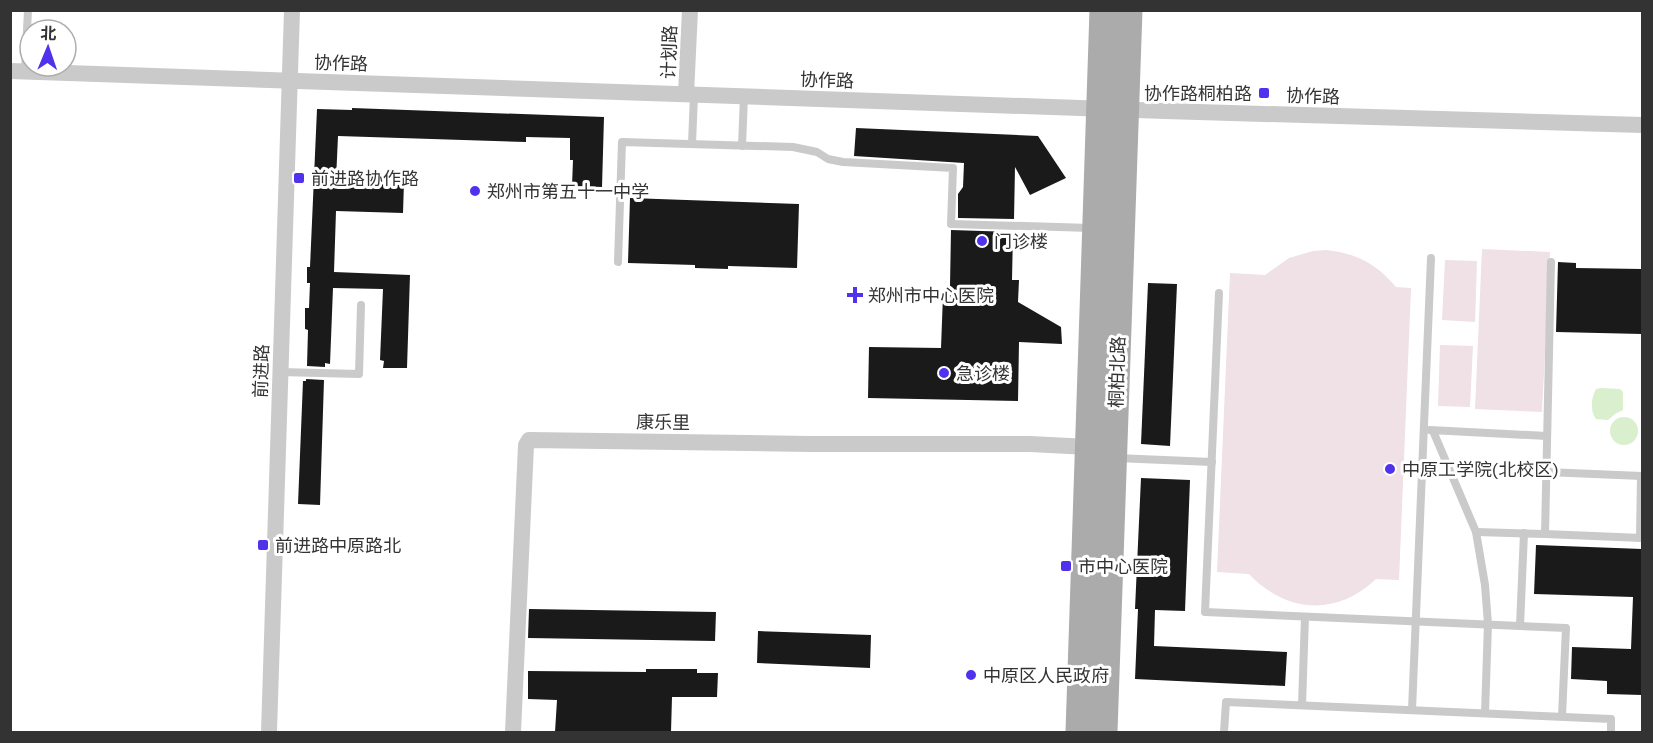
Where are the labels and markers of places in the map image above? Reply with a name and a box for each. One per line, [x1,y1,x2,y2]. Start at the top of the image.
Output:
place label: 协作路桐柏路 [1144,83,1252,104]
marker: 协作路桐柏路 [1257,86,1271,100]
place label: 前进路协作路 [311,168,419,189]
marker: 前进路协作路 [292,171,306,185]
place label: 郑州市第五十一中学 [487,181,649,202]
marker: 郑州市第五十一中学 [468,184,482,198]
place label: 门诊楼 [994,231,1048,252]
marker: 门诊楼 [975,234,989,248]
place label: 郑州市中心医院 [868,285,994,306]
marker: 郑州市中心医院 [846,286,864,304]
place label: 急诊楼 [956,363,1010,384]
marker: 急诊楼 [937,366,951,380]
place label: 中原工学院(北校区) [1402,459,1559,480]
marker: 中原工学院(北校区) [1383,462,1397,476]
place label: 前进路中原路北 [275,535,401,556]
marker: 前进路中原路北 [256,538,270,552]
place label: 市中心医院 [1078,556,1168,577]
marker: 市中心医院 [1059,559,1073,573]
place label: 中原区人民政府 [983,665,1109,686]
marker: 中原区人民政府 [964,668,978,682]

